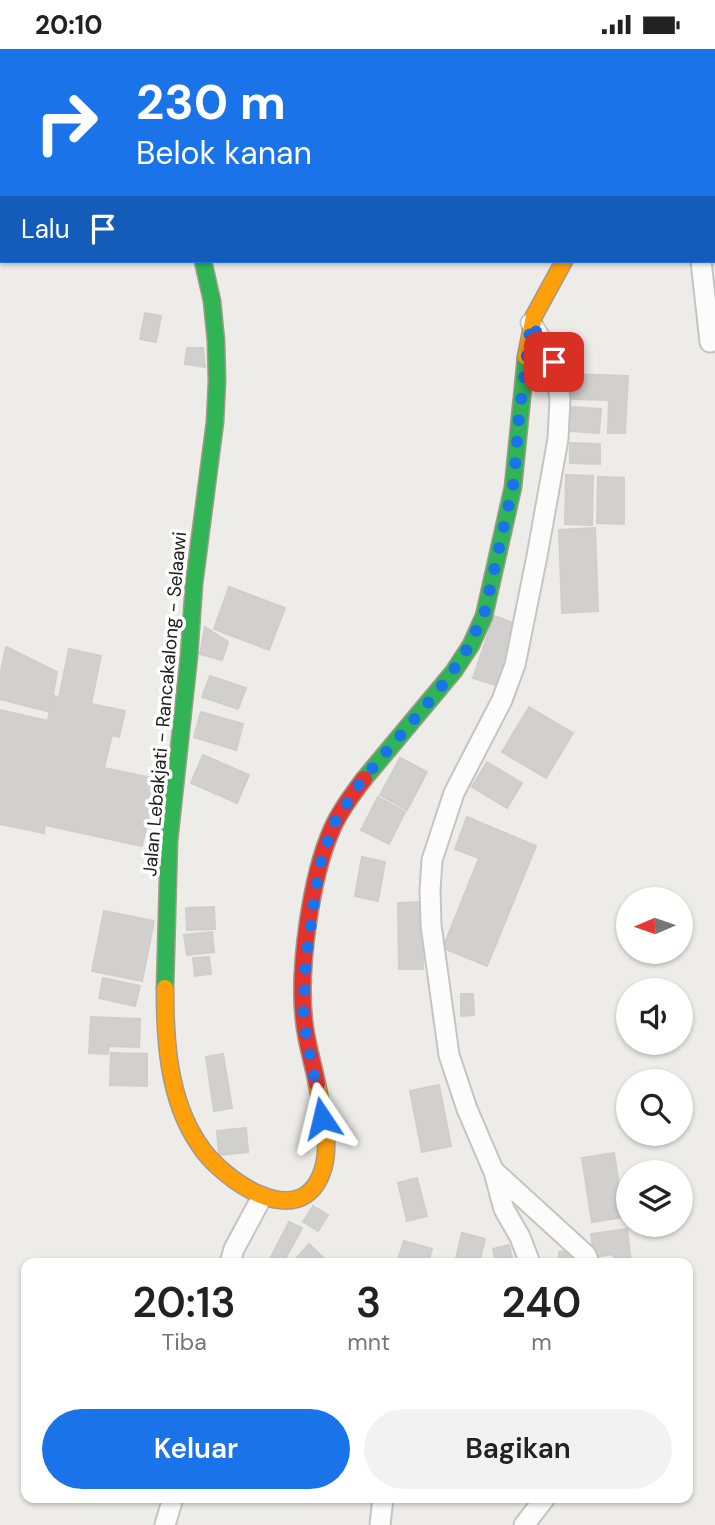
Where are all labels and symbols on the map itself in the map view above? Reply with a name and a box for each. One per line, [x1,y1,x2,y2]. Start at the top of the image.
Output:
pin [524,332,584,392]
street label: Jalan Lebakjati - Rancakalong - Selaawi [137,531,192,877]
north arrow [616,887,693,964]
position arrow [285,1081,359,1155]

